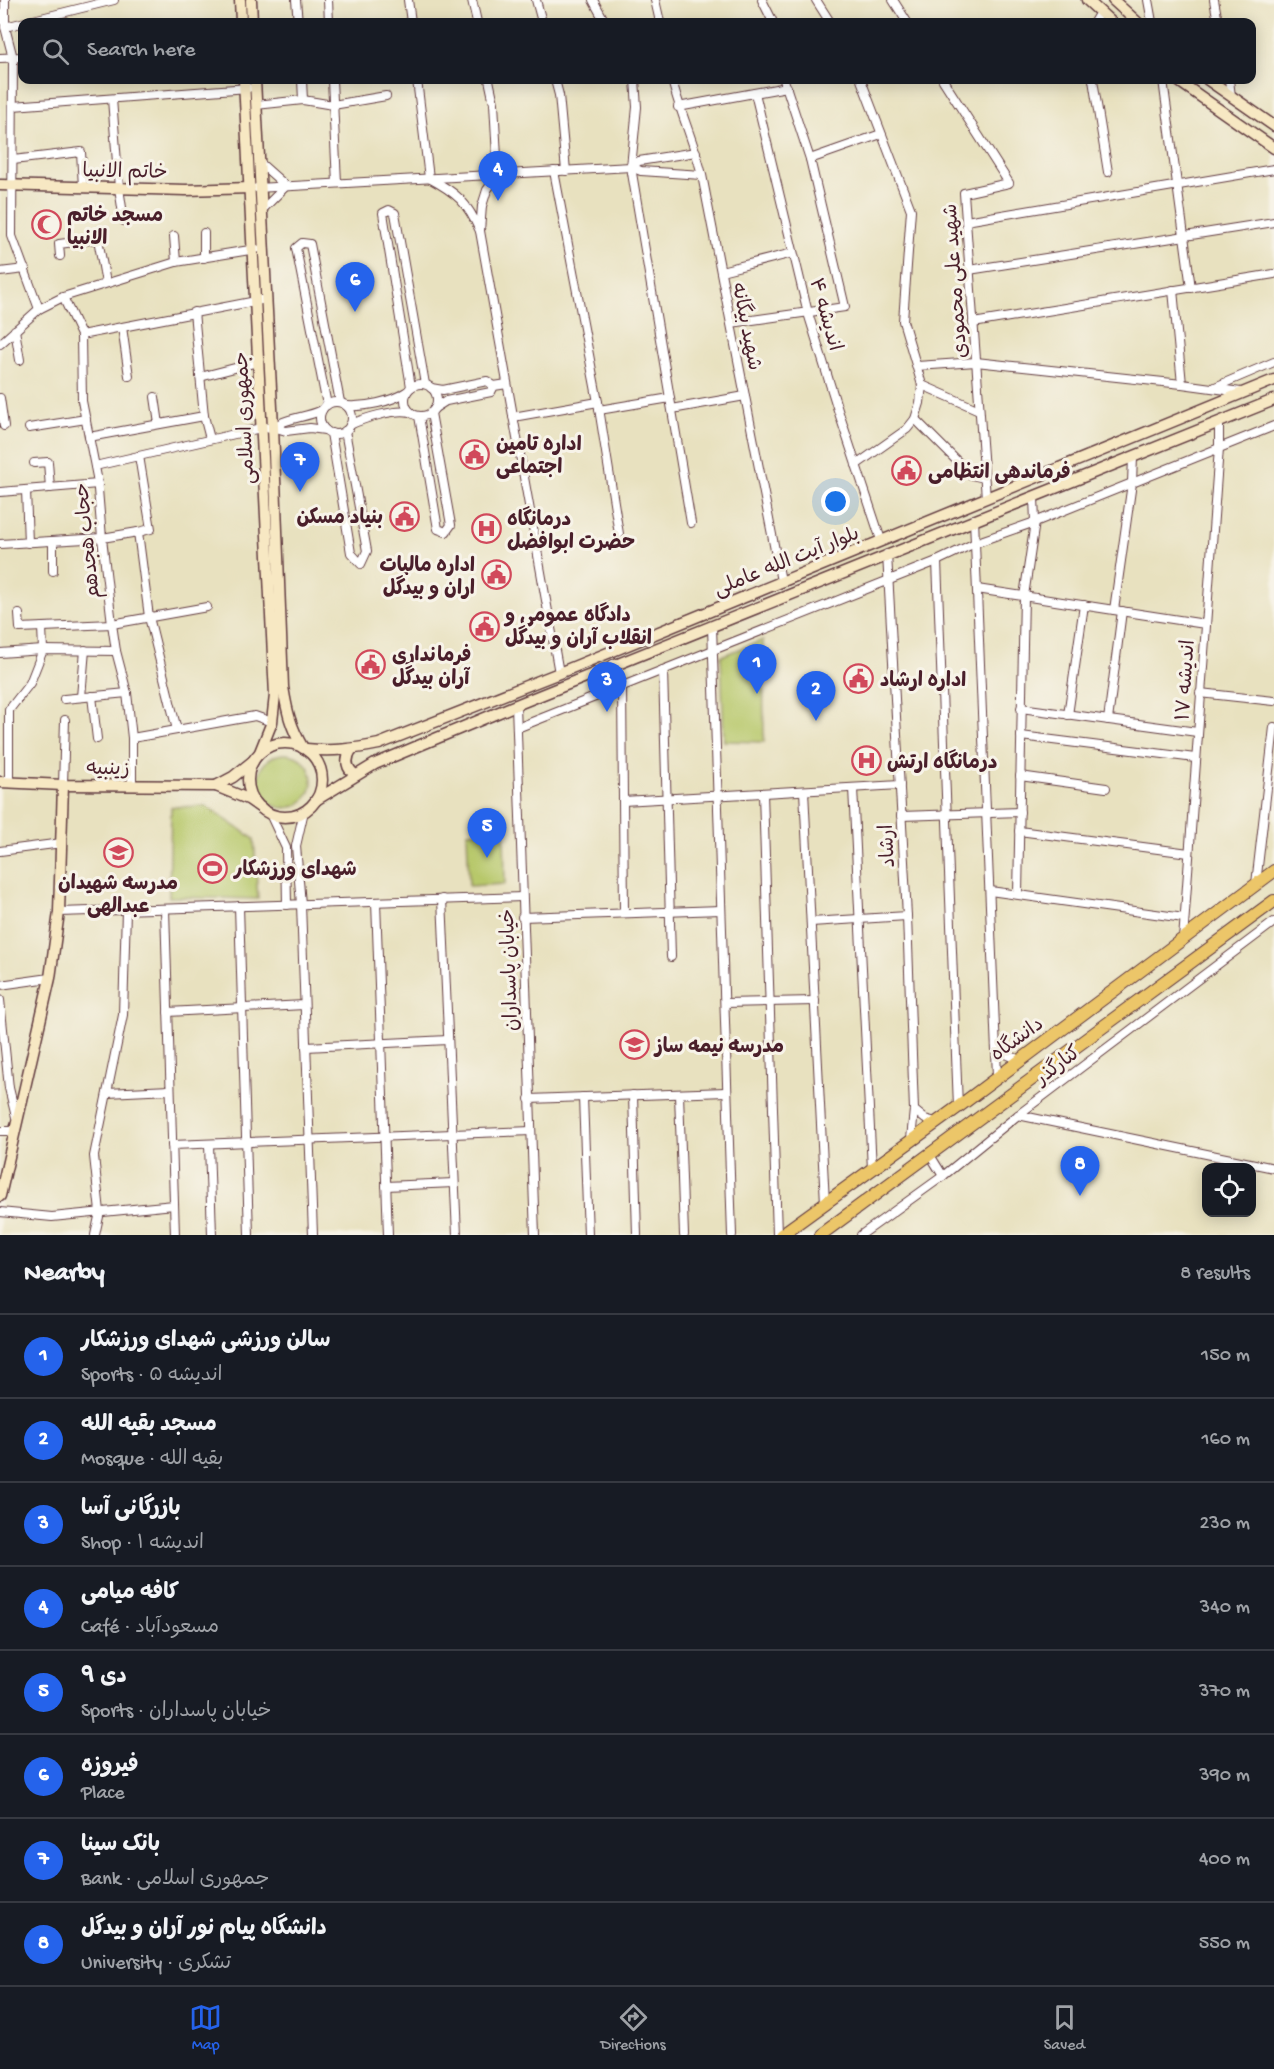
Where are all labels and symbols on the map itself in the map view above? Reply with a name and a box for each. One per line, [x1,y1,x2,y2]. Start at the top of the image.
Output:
pin: 4 [478,152,518,201]
street label: خاتم الانبیا [82,160,168,186]
street label: شهید علی محمودی [940,203,974,359]
place label: مسجد خاتم الانبیا [67,205,163,252]
mosque icon: مسجد خاتم الانبیا [30,209,62,241]
pin: 6 [336,262,374,312]
street label: اندیشه ۴ [802,276,846,354]
street label: شهید بیگانه [725,280,767,373]
street label: جمهوری اسلامی [231,351,261,485]
place label: اداره تامین اجتماعی [496,434,582,481]
public building icon: اداره تامین اجتماعی [459,439,491,471]
pin: 7 [280,442,320,492]
public building icon: فرماندهی انتظامی [891,455,923,487]
place label: فرماندهی انتظامی [928,460,1071,486]
street label: حجاب هجدهم [71,481,108,600]
your location [821,487,850,516]
public building icon: بنیاد مسکن [388,500,420,532]
place label: درمانگاه حضرت ابوافضل [507,506,635,556]
place label: بنیاد مسکن [296,507,383,531]
hospital icon: درمانگاه حضرت ابوافضل [470,513,502,545]
street label: بلوار آیت‌ الله عاملی [710,521,863,603]
place label: اداره مالیات اران و بیدگل [379,555,475,602]
public building icon: اداره مالیات اران و بیدگل [480,559,512,591]
place label: دادگاه عمومی و انقلاب آران و بیدگل [503,602,652,652]
public building icon: دادگاه عمومی و انقلاب آران و بیدگل [468,610,500,642]
street label: اندیشه ۱۷ [1172,639,1202,722]
place label: فرمانداری آران بیدگل [392,643,471,692]
pin: 1 [738,644,777,694]
public building icon: فرمانداری آران بیدگل [355,649,387,681]
pin: 3 [588,662,626,712]
public building icon: اداره ارشاد [843,663,875,695]
place label: اداره ارشاد [880,670,966,694]
pin: 2 [796,672,836,721]
hospital icon: درمانگاه ارتش [850,745,882,777]
place label: درمانگاه ارتش [887,749,997,776]
street label: زینبیه [86,759,130,782]
pin: 5 [468,808,506,858]
street label: ارشاد [876,824,902,868]
school or university icon: مدرسه شهیدان عبدالهی [102,836,134,868]
sports icon: شهدای ورزشکار [197,852,229,884]
place label: شهدای ورزشکار [233,859,357,883]
place label: مدرسه شهیدان عبدالهی [58,873,178,920]
street label: خیابان پاسداران [497,908,525,1032]
street label: دانشگاه [985,1012,1049,1068]
school or university icon: مدرسه نیمه ساز [618,1029,650,1061]
place label: مدرسه نیمه ساز [653,1036,784,1060]
street label: کنارگذر [1028,1040,1086,1093]
pin: 8 [1060,1146,1100,1196]

